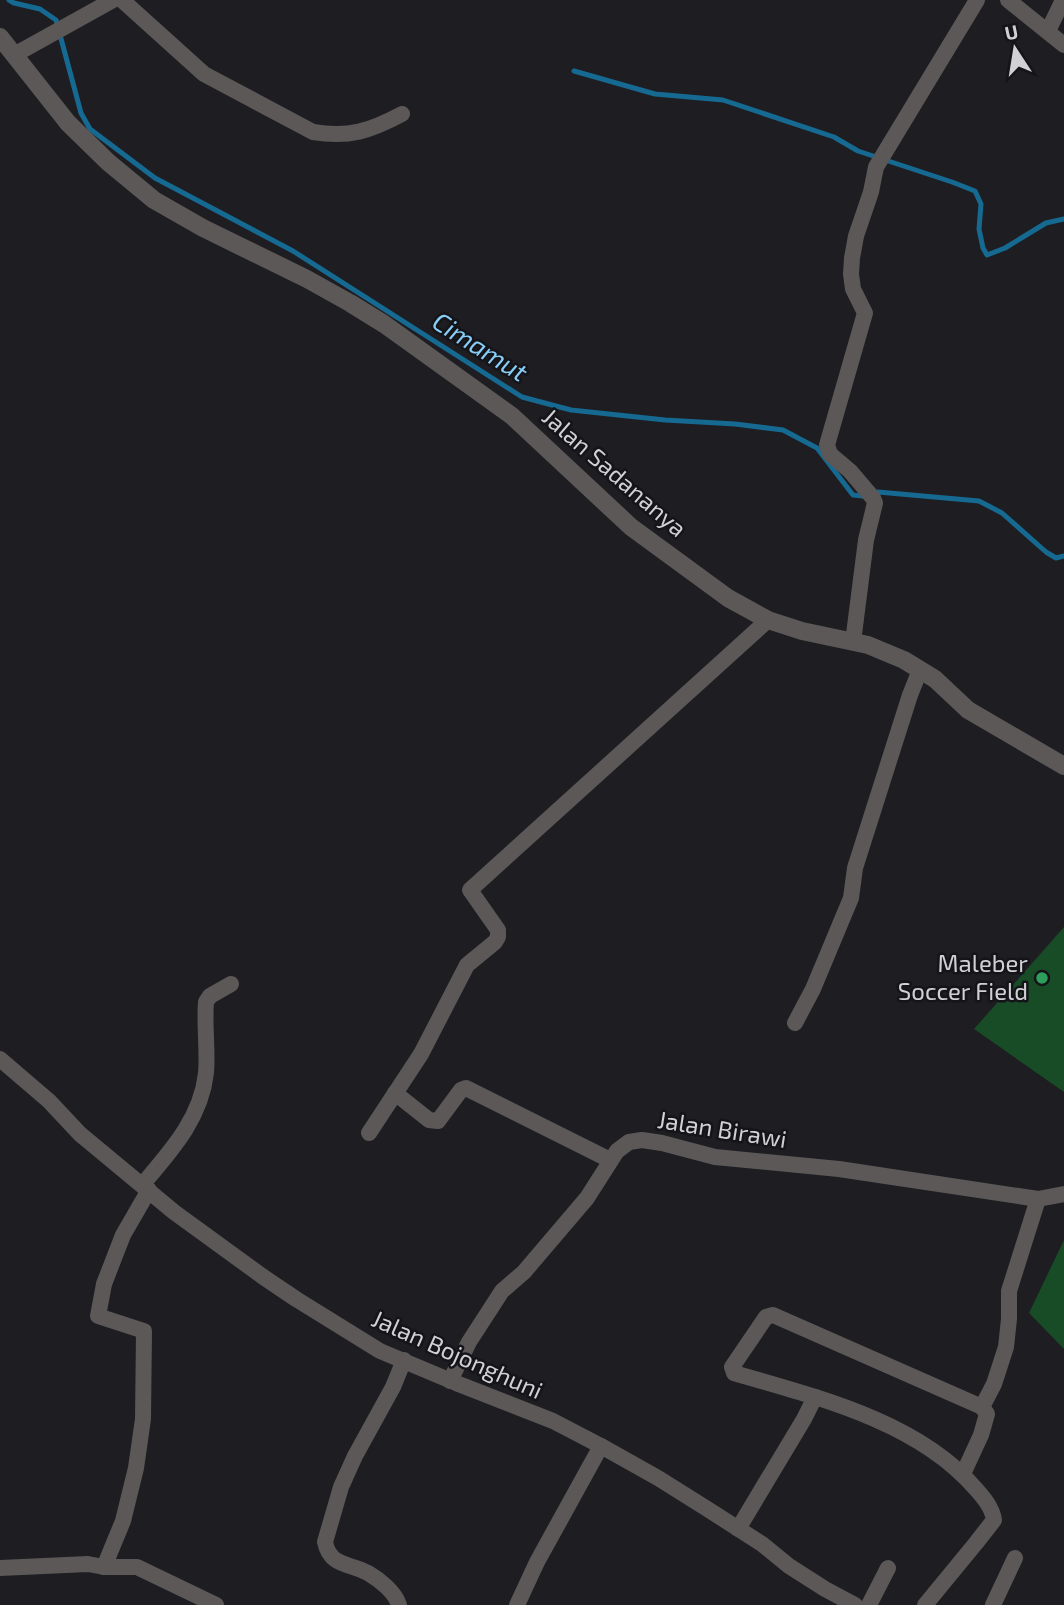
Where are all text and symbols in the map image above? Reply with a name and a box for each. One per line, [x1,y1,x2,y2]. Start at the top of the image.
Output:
north arrow [980,14,1050,84]
text: U [1003,19,1020,44]
water label: Cimamut [428,305,534,387]
street label: Jalan Sadananya [537,401,693,542]
place label: Maleber Soccer Field [898,948,1028,1005]
marker: Maleber Soccer Field [1034,970,1050,986]
street label: Jalan Birawi [656,1104,789,1153]
street label: Jalan Bojonghuni [368,1303,548,1404]

